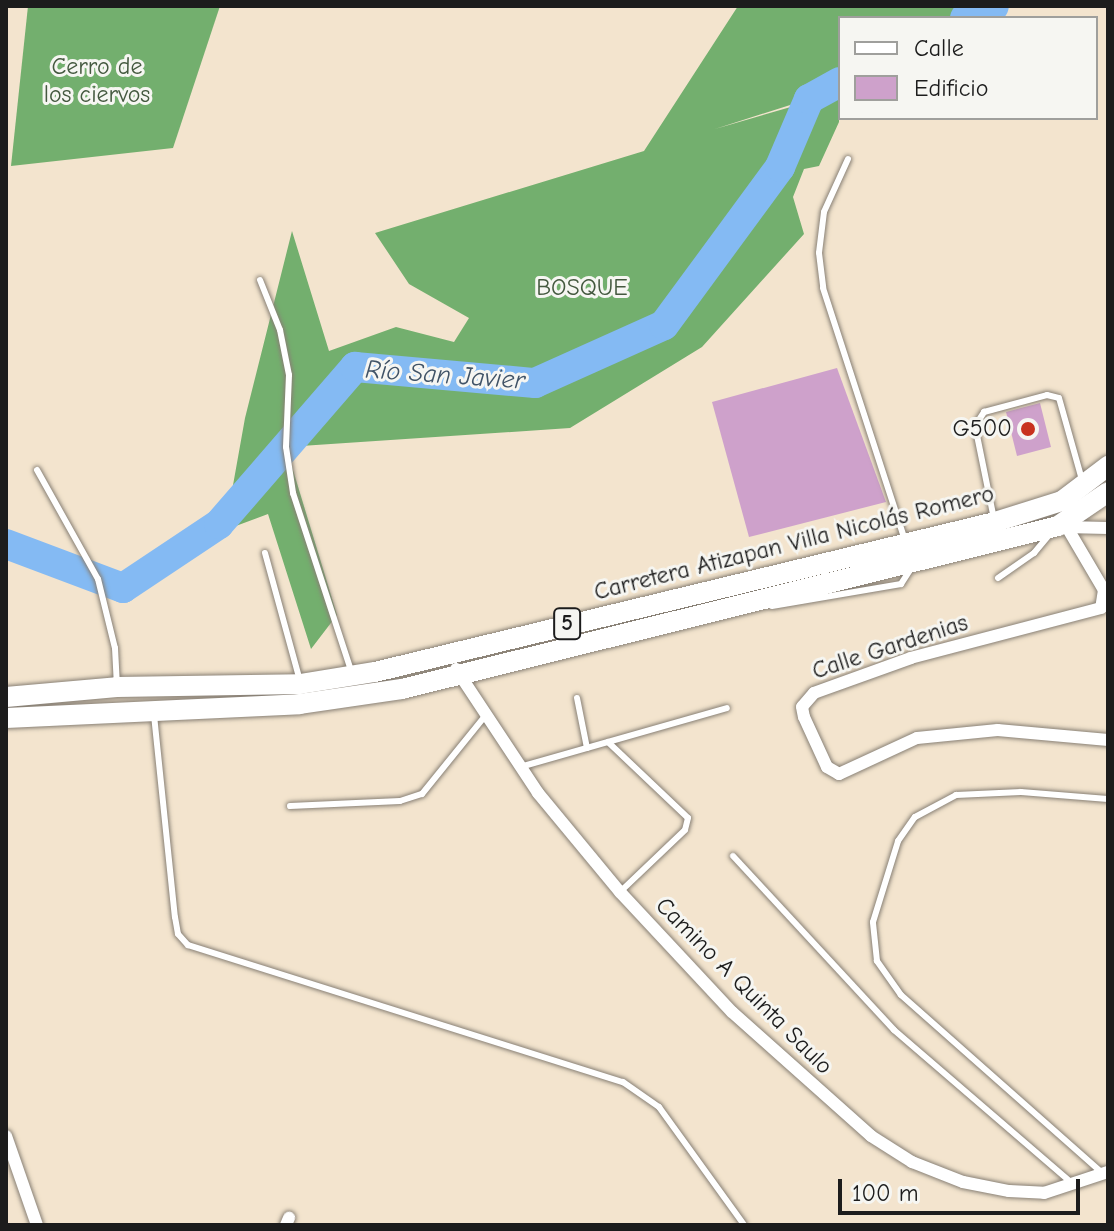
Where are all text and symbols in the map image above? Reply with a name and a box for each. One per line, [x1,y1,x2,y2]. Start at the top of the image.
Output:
legend [838,16,1098,120]
text: Calle [914,34,964,62]
park label: Cerro de los ciervos [44,53,150,109]
text: Edificio [914,74,989,102]
park label: BOSQUE [536,274,628,302]
water label: Río San Javier [364,355,526,397]
place label: G500 [953,415,1012,443]
marker: G500 [1019,420,1037,438]
street label: Carretera Atizapan Villa Nicolás Romero [591,479,997,607]
road number: 5 [553,606,581,642]
street label: Calle Gardenias [809,608,971,686]
street label: Camino A Quinta Saulo [649,891,839,1081]
scale bar [842,1163,1084,1213]
text: 100 m [852,1179,919,1207]

